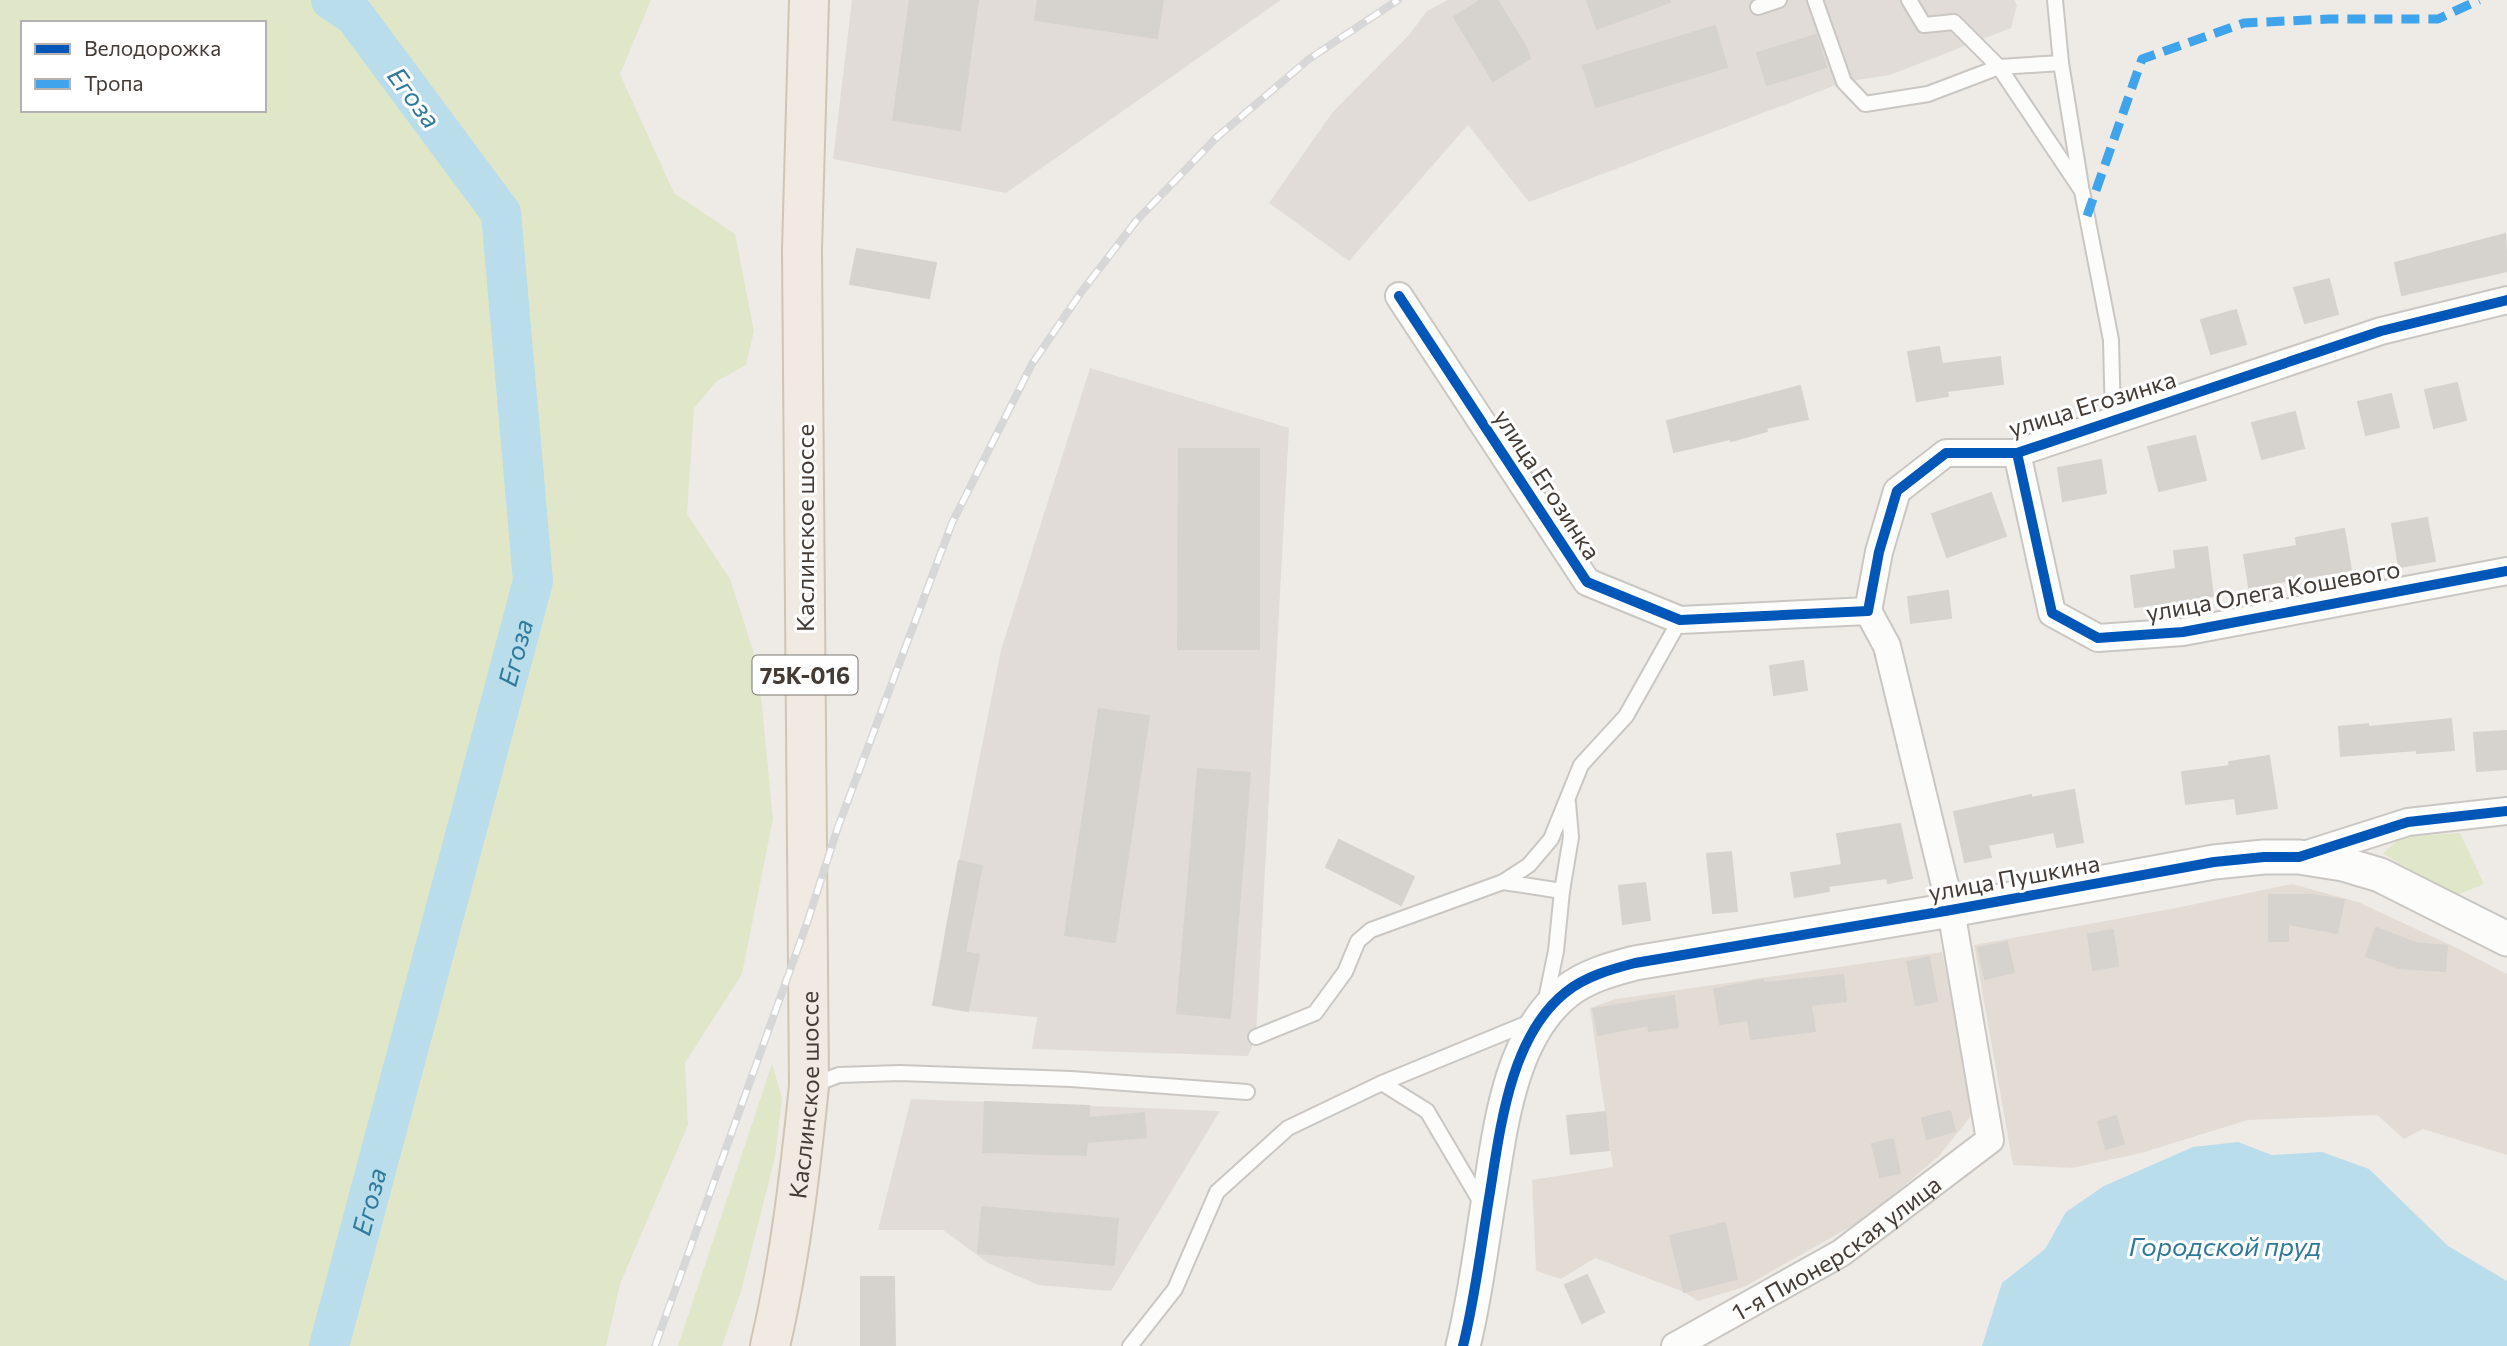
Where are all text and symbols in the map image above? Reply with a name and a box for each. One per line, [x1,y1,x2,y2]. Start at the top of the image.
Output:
legend [21,21,266,112]
text: Велодорожка [84,35,221,60]
water label: Егоза [382,60,448,134]
text: Тропа [84,70,143,95]
street label: улица Егозинка [2005,364,2179,442]
street label: улица Егозинка [1489,403,1607,565]
street label: Каслинское шоссе [790,424,819,632]
street label: улица Олега Кошевого [2144,553,2402,627]
water label: Егоза [490,615,538,689]
road number: 75К-016 [752,656,858,694]
street label: улица Пушкина [1926,848,2102,906]
street label: Каслинское шоссе [782,991,824,1200]
water label: Егоза [344,1164,391,1238]
street label: 1-я Пионерская улица [1726,1168,1946,1326]
water label: Городской пруд [2129,1230,2321,1261]

